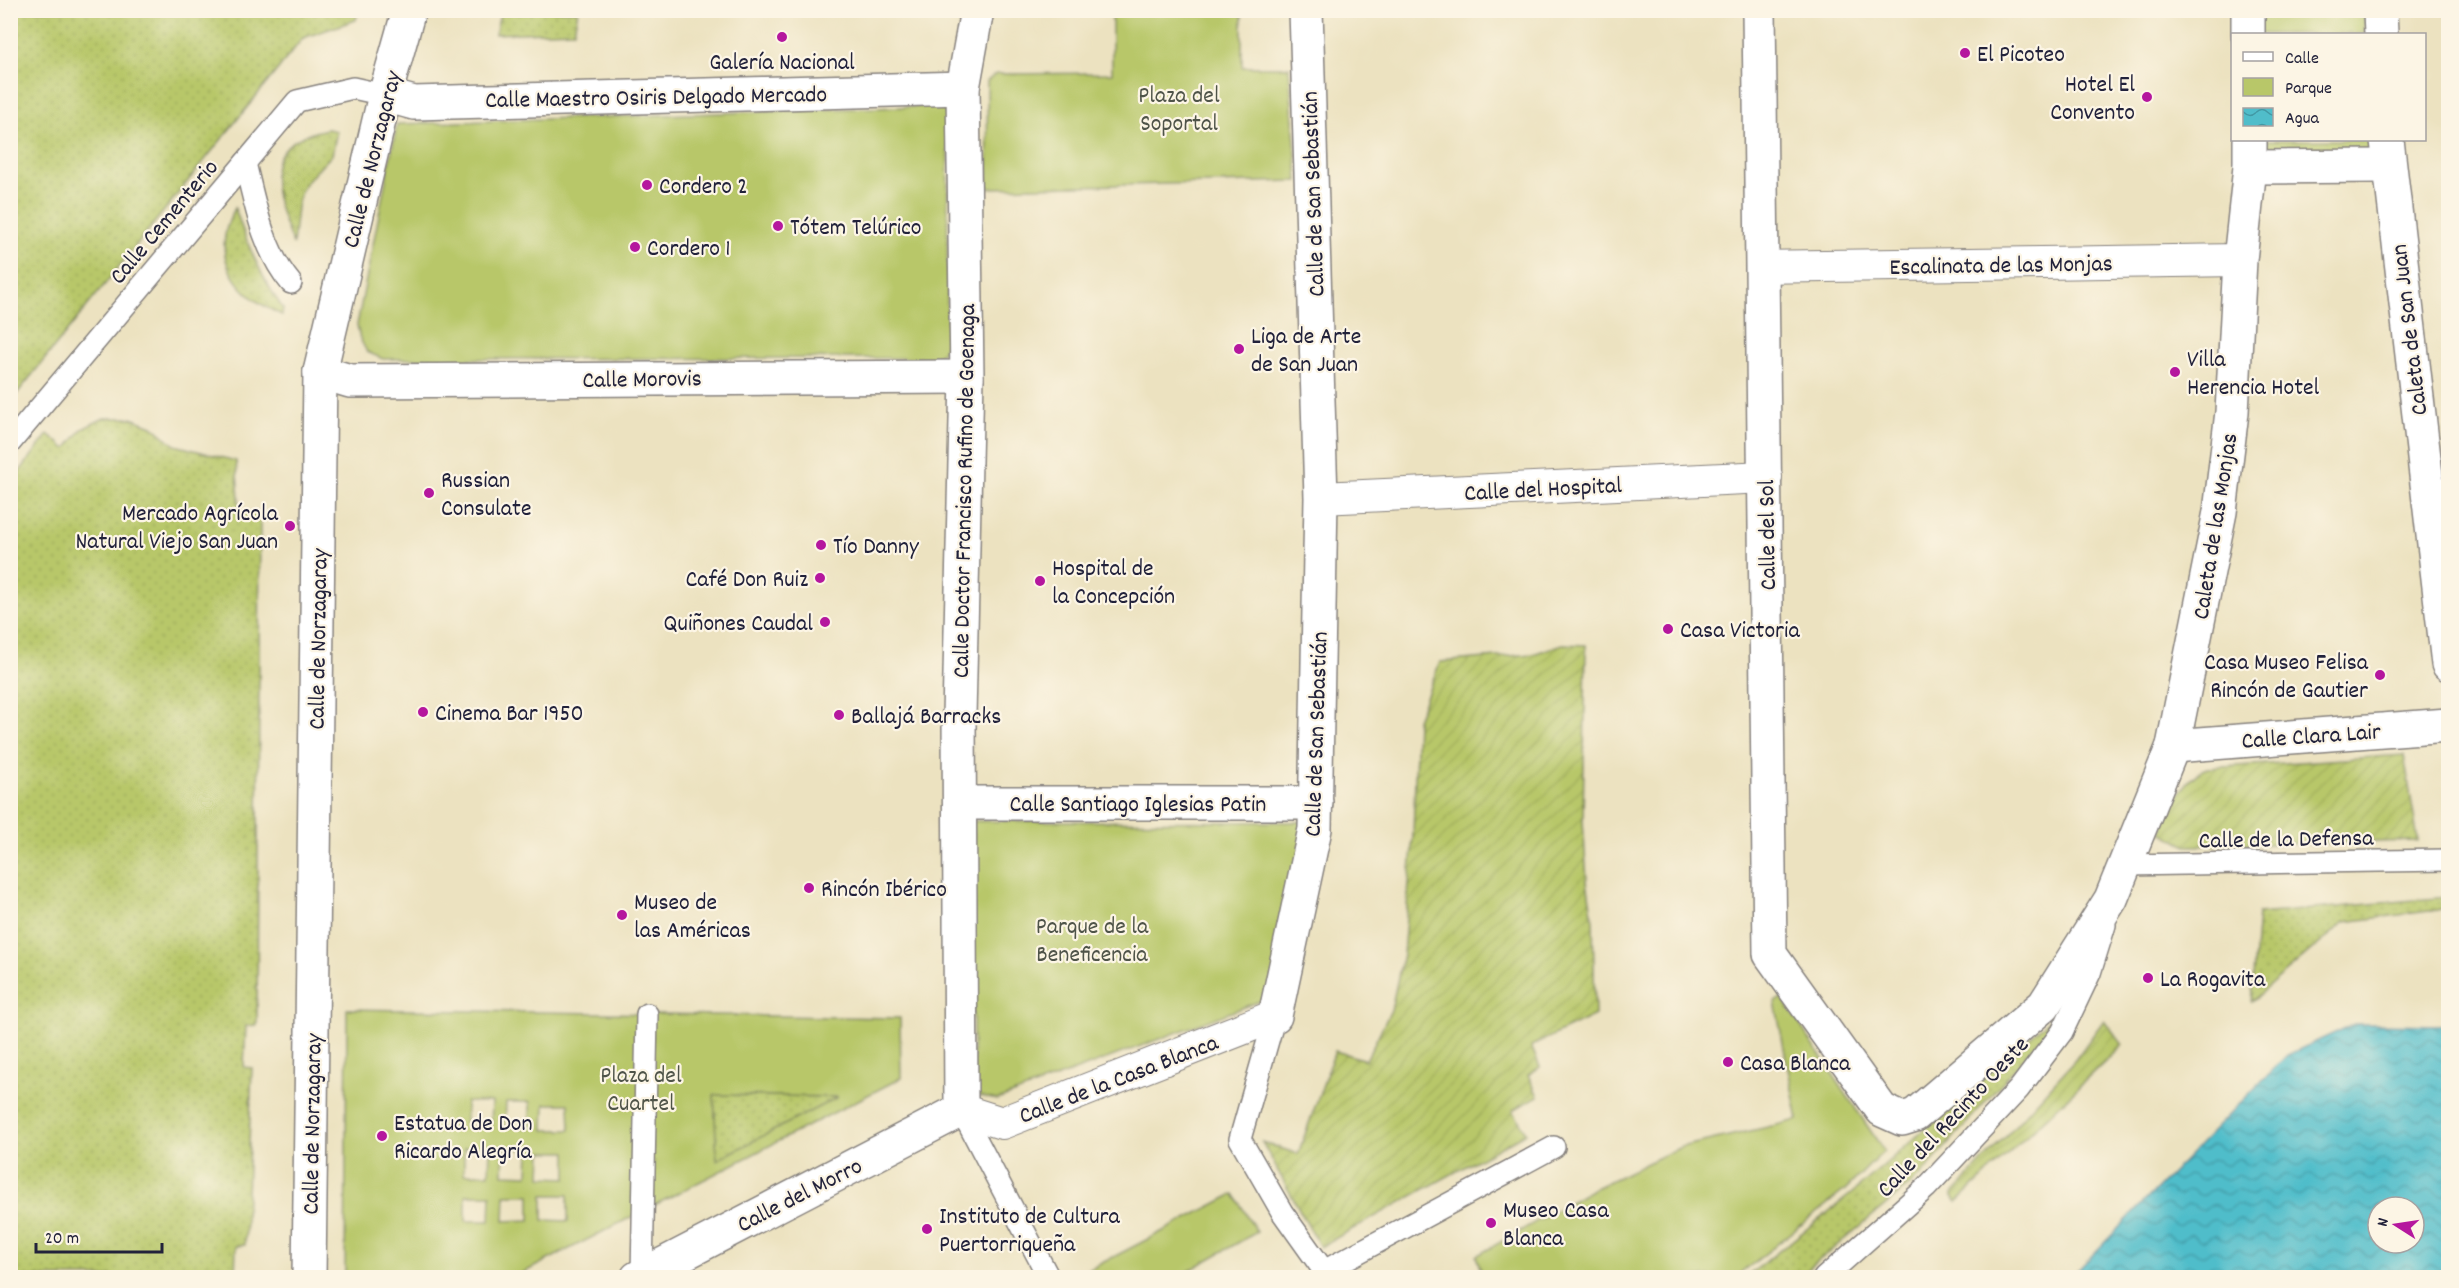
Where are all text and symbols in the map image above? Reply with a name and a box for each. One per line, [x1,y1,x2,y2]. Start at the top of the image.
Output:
marker: Galería Nacional [775,30,789,44]
legend [2231,33,2426,141]
place label: El Picoteo [1977,39,2065,73]
marker: El Picoteo [1958,46,1972,60]
place label: Galería Nacional [709,47,855,81]
text: Calle [2285,47,2319,72]
street label: Calle de Norzagaray [335,66,413,252]
place label: Hotel El Convento [2050,69,2135,131]
text: Parque [2285,77,2332,102]
street label: Calle Maestro Osiris Delgado Mercado [485,79,827,119]
park label: Plaza del Soportal [1138,80,1220,142]
marker: Hotel El Convento [2140,90,2154,104]
street label: Calle de San Sebastián [1294,91,1336,297]
text: Agua [2285,107,2319,132]
street label: Calle Cementerio [103,153,228,293]
place label: Cordero 2 [659,171,748,205]
marker: Cordero 2 [640,178,654,192]
place label: Tótem Telúrico [790,212,922,246]
marker: Tótem Telúrico [771,219,785,233]
place label: Cordero 1 [647,233,731,267]
marker: Cordero 1 [628,240,642,254]
street label: Caleta de San Juan [2384,242,2438,417]
street label: Escalinata de las Monjas [1889,248,2113,286]
street label: Calle Doctor Francisco Rufino de Goenaga [946,303,986,678]
place label: Liga de Arte de San Juan [1251,321,1361,383]
marker: Liga de Arte de San Juan [1232,342,1246,356]
place label: Villa Herencia Hotel [2187,344,2320,406]
street label: Calle Morovis [582,363,702,399]
marker: Villa Herencia Hotel [2168,365,2182,379]
street label: Caleta de las Monjas [2185,431,2248,622]
place label: Russian Consulate [441,465,531,527]
street label: Calle del Hospital [1463,470,1623,512]
street label: Calle del Sol [1751,479,1787,591]
marker: Russian Consulate [422,486,436,500]
place label: Mercado Agrícola Natural Viejo San Juan [76,498,279,560]
marker: Mercado Agrícola Natural Viejo San Juan [283,519,297,533]
place label: Tío Danny [833,531,920,565]
marker: Tío Danny [814,538,828,552]
street label: Calle de Norzagaray [301,547,339,730]
place label: Hospital de la Concepción [1052,553,1175,615]
place label: Café Don Ruiz [685,564,808,598]
marker: Café Don Ruiz [813,571,827,585]
marker: Hospital de la Concepción [1033,574,1047,588]
place label: Quiñones Caudal [664,608,813,642]
marker: Quiñones Caudal [818,615,832,629]
place label: Casa Victoria [1680,615,1800,649]
marker: Casa Victoria [1661,622,1675,636]
street label: Calle de San Sebastián [1297,631,1339,837]
place label: Casa Museo Felisa Rincón de Gautier [2204,647,2369,709]
marker: Casa Museo Felisa Rincón de Gautier [2373,668,2387,682]
place label: Cinema Bar 1950 [435,698,584,732]
place label: Ballajá Barracks [851,701,1001,735]
marker: Cinema Bar 1950 [416,705,430,719]
marker: Ballajá Barracks [832,708,846,722]
street label: Calle Clara Lair [2240,716,2382,760]
street label: Calle Santiago Iglesias Patin [1010,789,1266,823]
street label: Calle de la Defensa [2198,822,2374,860]
place label: Rincón Ibérico [821,874,947,908]
marker: Rincón Ibérico [802,881,816,895]
place label: Museo de las Américas [634,887,751,949]
marker: Museo de las Américas [615,908,629,922]
park label: Parque de la Beneficencia [1036,911,1149,973]
place label: La Rogavita [2160,964,2266,998]
marker: La Rogavita [2141,971,2155,985]
street label: Calle de la Casa Blanca [1015,1027,1224,1134]
street label: Calle del Recinto Oeste [1870,1030,2038,1206]
street label: Calle de Norzagaray [295,1032,333,1215]
place label: Casa Blanca [1740,1048,1851,1082]
marker: Casa Blanca [1721,1055,1735,1069]
park label: Plaza del Cuartel [600,1060,682,1122]
place label: Estatua de Don Ricardo Alegría [394,1108,533,1170]
marker: Estatua de Don Ricardo Alegría [375,1129,389,1143]
street label: Calle del Morro [732,1150,869,1243]
place label: Museo Casa Blanca [1503,1195,1609,1257]
north arrow [2366,1195,2426,1255]
place label: Instituto de Cultura Puertorriqueña [939,1201,1120,1263]
scale bar [36,1216,162,1254]
marker: Museo Casa Blanca [1484,1216,1498,1230]
text: N [2372,1216,2396,1229]
marker: Instituto de Cultura Puertorriqueña [920,1222,934,1236]
text: 20 m [45,1227,79,1252]

